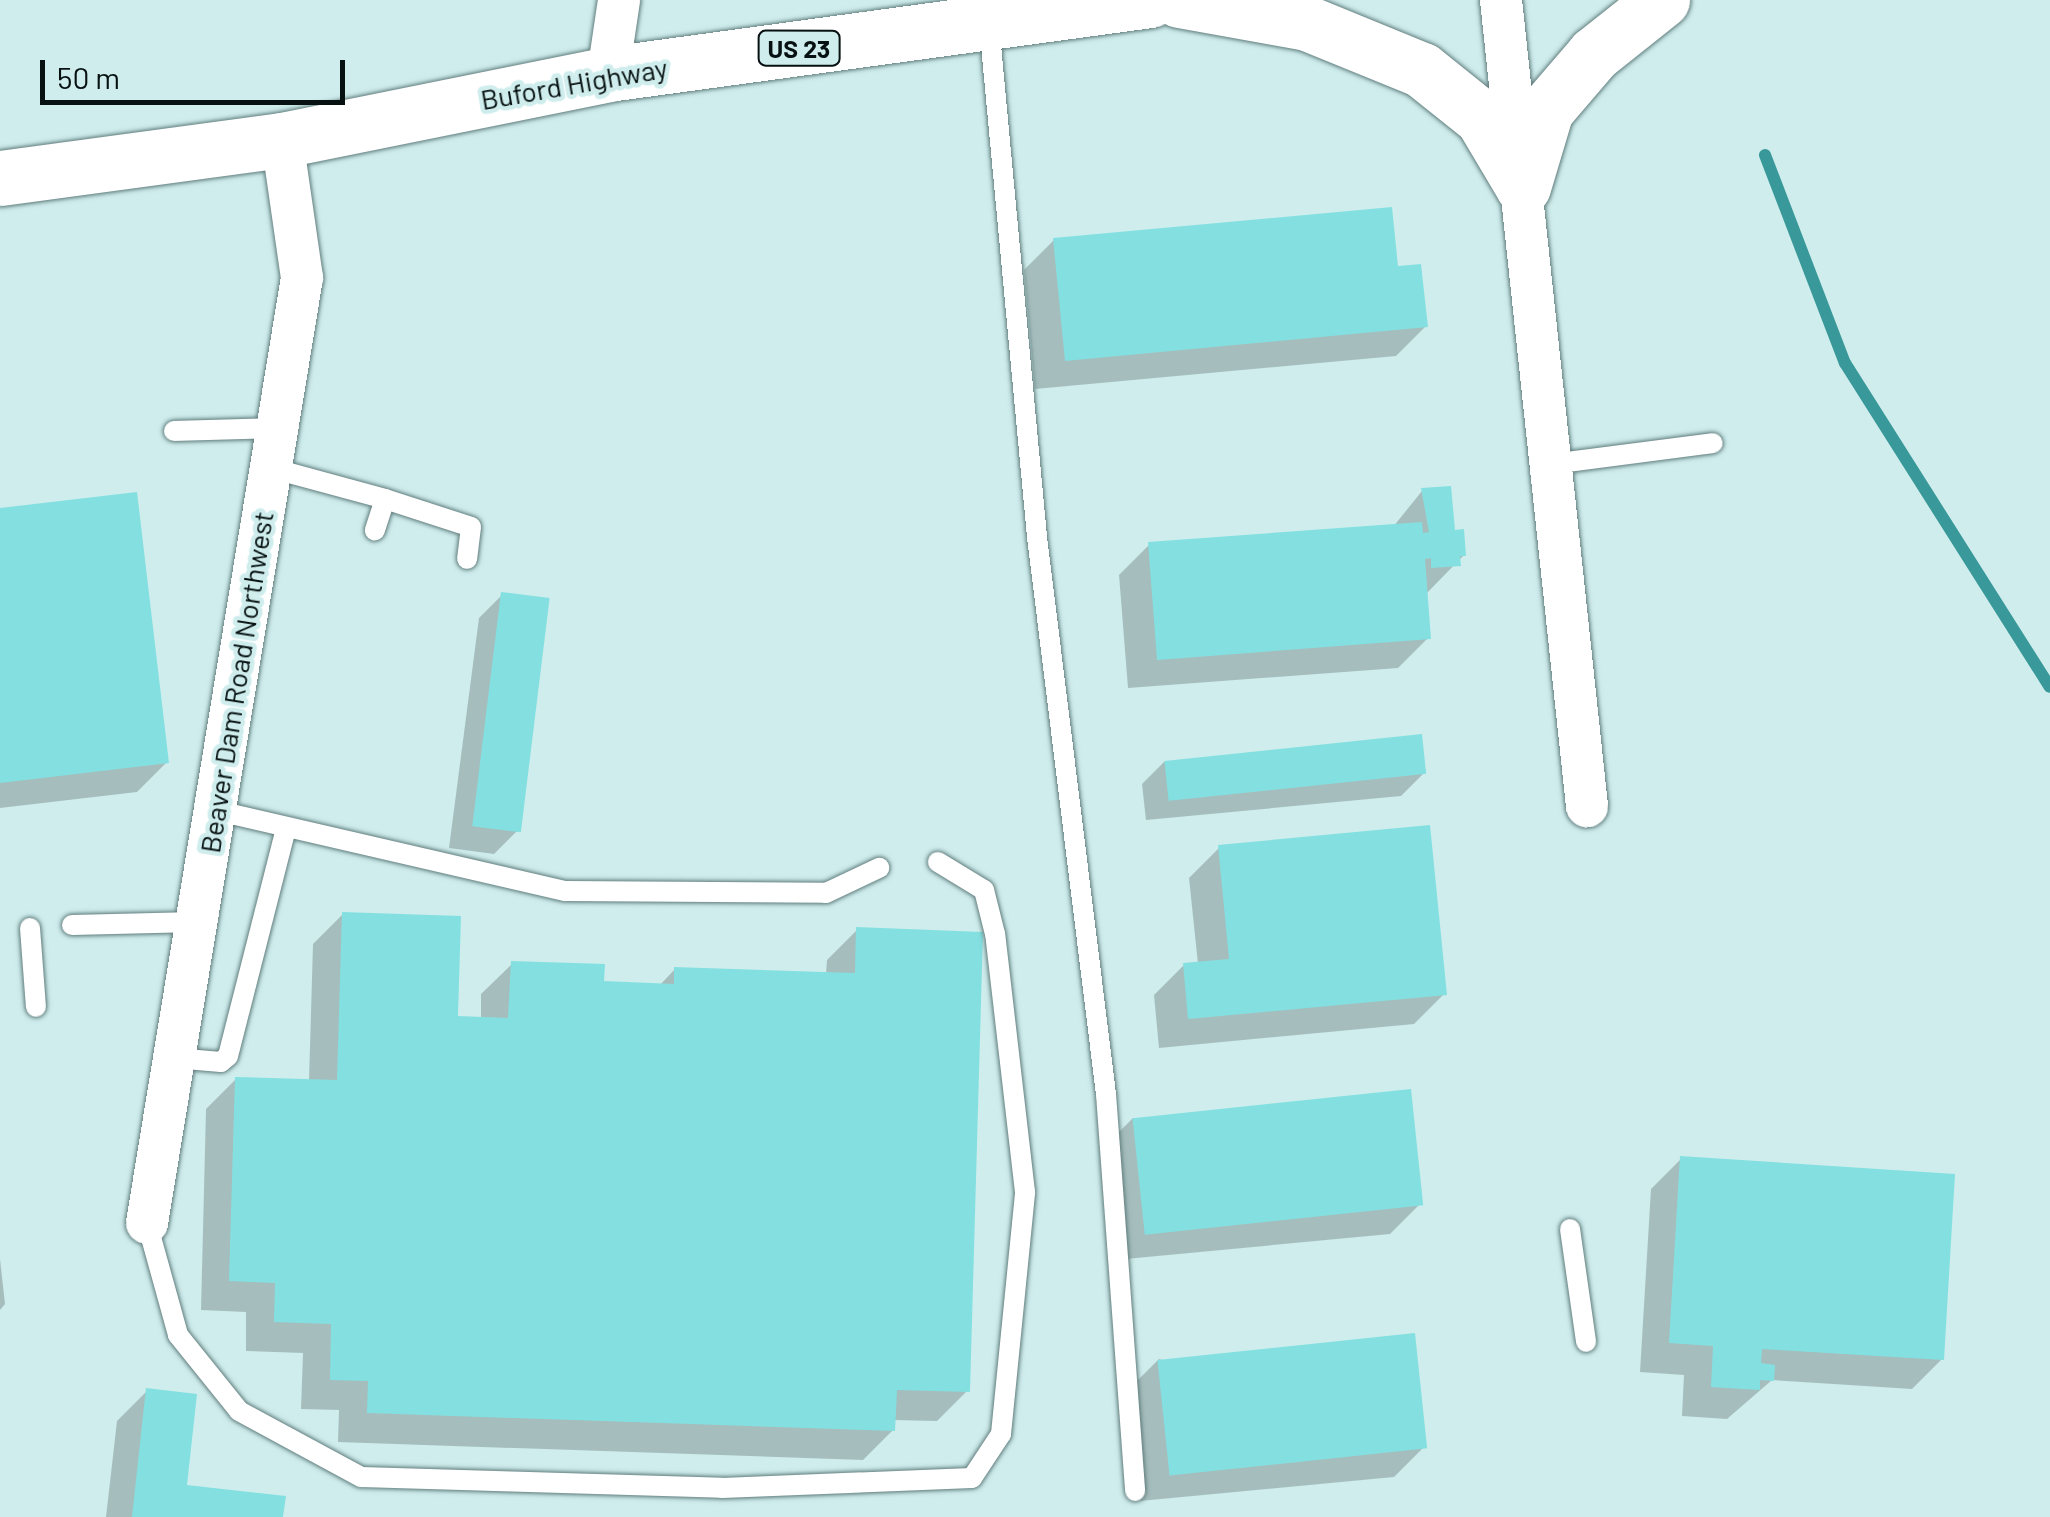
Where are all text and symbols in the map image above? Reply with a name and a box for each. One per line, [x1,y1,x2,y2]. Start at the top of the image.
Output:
road number: US 23 [756,28,842,68]
scale bar [45,40,350,102]
street label: Buford Highway [478,50,670,116]
text: 50 m [57,59,120,95]
street label: Beaver Dam Road Northwest [192,509,280,855]

